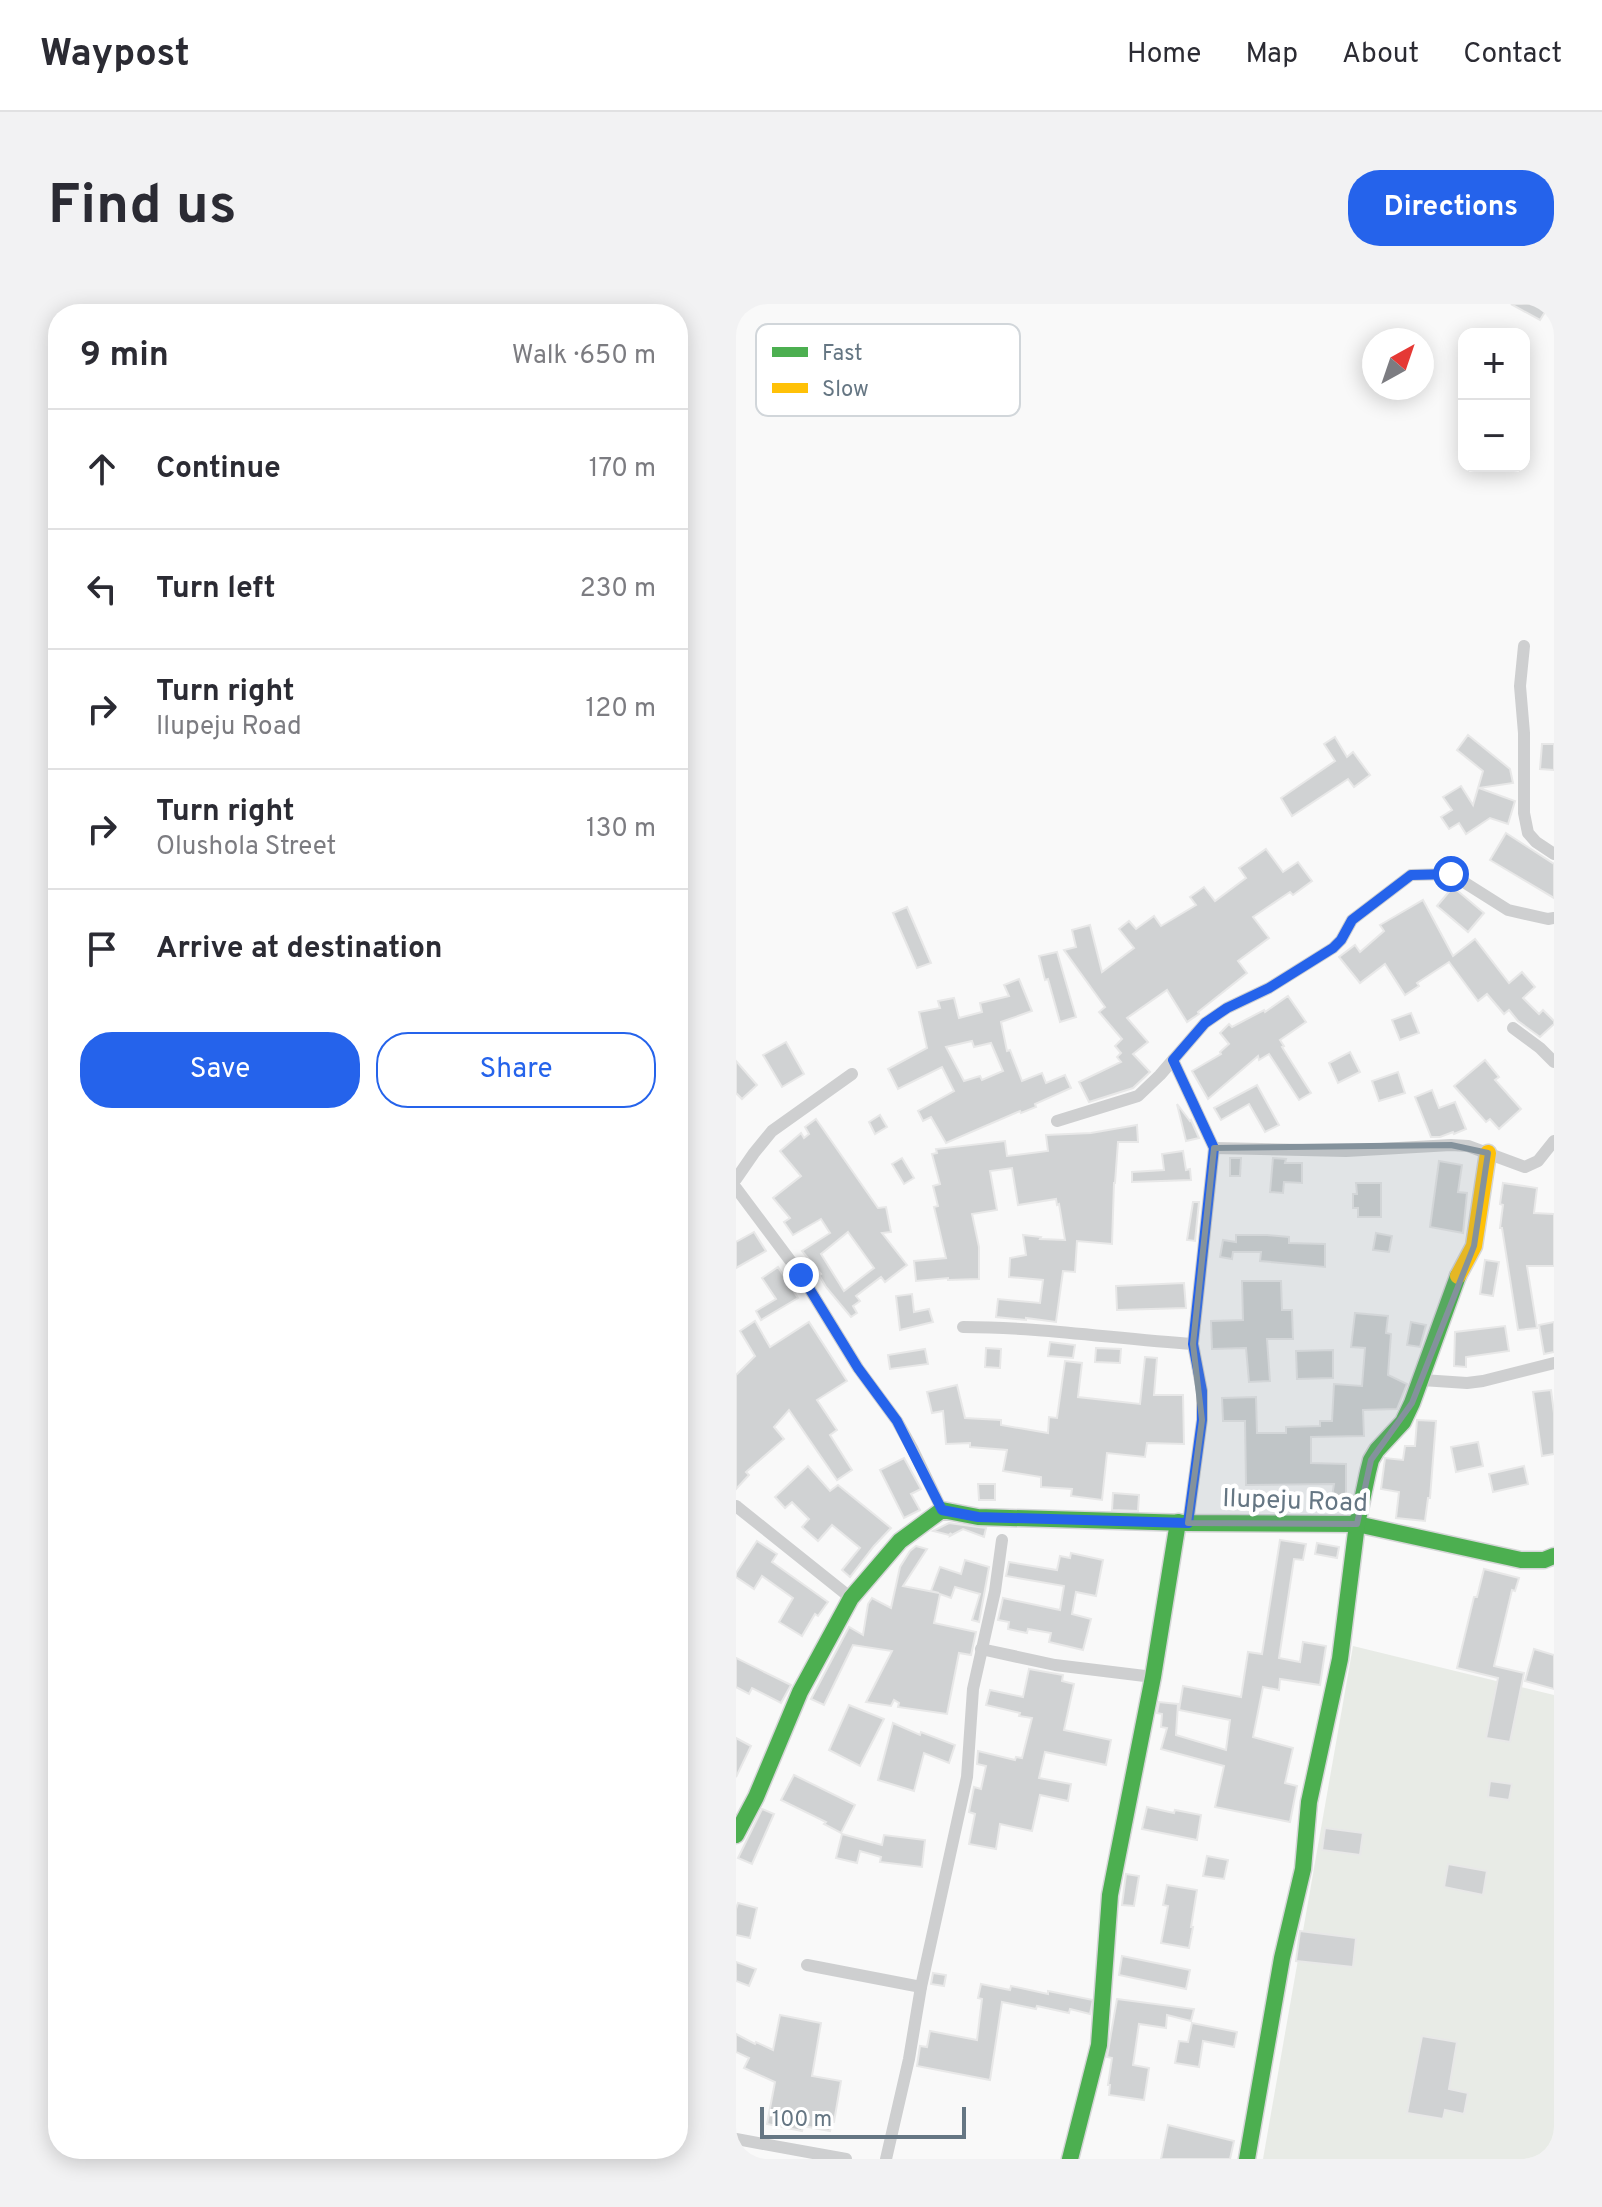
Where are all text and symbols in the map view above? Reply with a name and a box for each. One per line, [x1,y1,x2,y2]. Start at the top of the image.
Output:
text: Waypost [40,31,190,80]
text: Home [1127,37,1201,73]
text: Map [1245,37,1298,73]
text: About [1342,37,1419,73]
text: Contact [1463,37,1562,73]
button: Directions [1348,170,1554,246]
text: Find us [48,173,237,243]
legend [756,324,1020,416]
north arrow [1362,328,1434,400]
map controls [1458,328,1530,472]
button: + [1458,328,1530,400]
text: 9 min [80,335,169,378]
text: Walk · 650 m [512,340,656,373]
text: Fast [822,341,863,368]
text: Slow [822,377,869,404]
button: − [1458,400,1530,472]
icon: ahead [80,447,124,491]
text: Continue [156,451,281,488]
text: 170 m [589,453,656,486]
icon: left [80,567,124,611]
text: Turn left [156,571,276,608]
text: 230 m [580,573,656,606]
text: Turn right [156,674,294,711]
icon: right [80,687,124,731]
text: 120 m [586,693,656,726]
text: Ilupeju Road [156,711,302,744]
text: Turn right [156,794,294,831]
icon: right [80,807,124,851]
text: 130 m [586,813,656,846]
text: Olushola Street [156,831,336,864]
route start [1433,856,1469,892]
icon: arrive [80,927,124,971]
text: Arrive at destination [156,931,442,968]
button: Save [80,1032,360,1108]
button: Share [376,1032,656,1108]
route end [783,1257,819,1293]
street label: Ilupeju Road [1222,1483,1368,1521]
scale bar [760,2103,966,2139]
text: 100 m [772,2107,832,2134]

